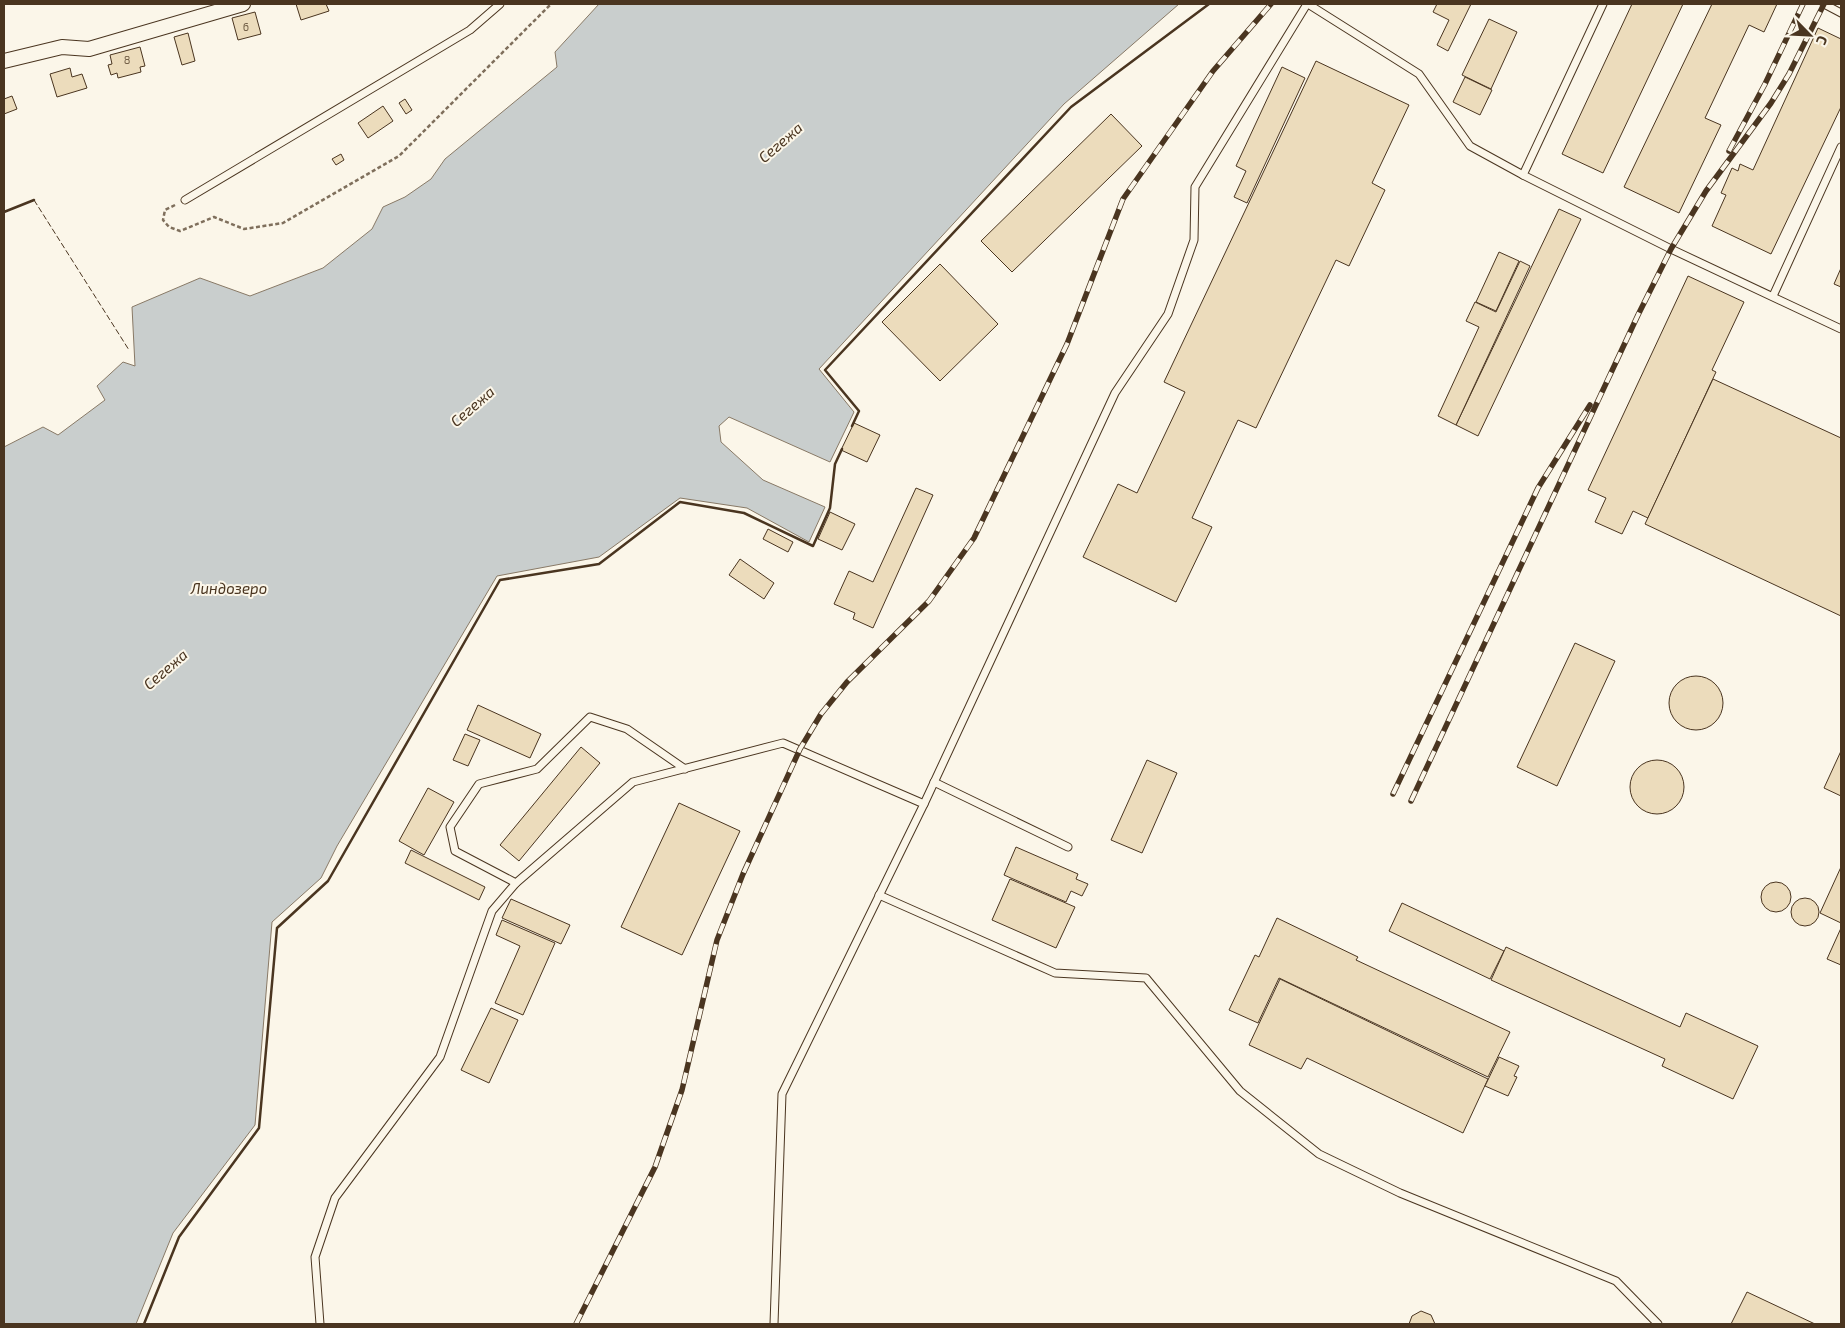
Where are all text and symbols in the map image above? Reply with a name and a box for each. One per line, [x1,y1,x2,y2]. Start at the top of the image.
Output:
north arrow [1785,10,1835,60]
house number: 6 [243,20,249,33]
text: С [1813,33,1832,48]
house number: 8 [124,53,130,66]
water label: Сегежа [754,118,806,166]
water label: Сегежа [446,382,498,430]
water label: Линдозеро [190,579,267,597]
water label: Сегежа [139,645,191,693]

